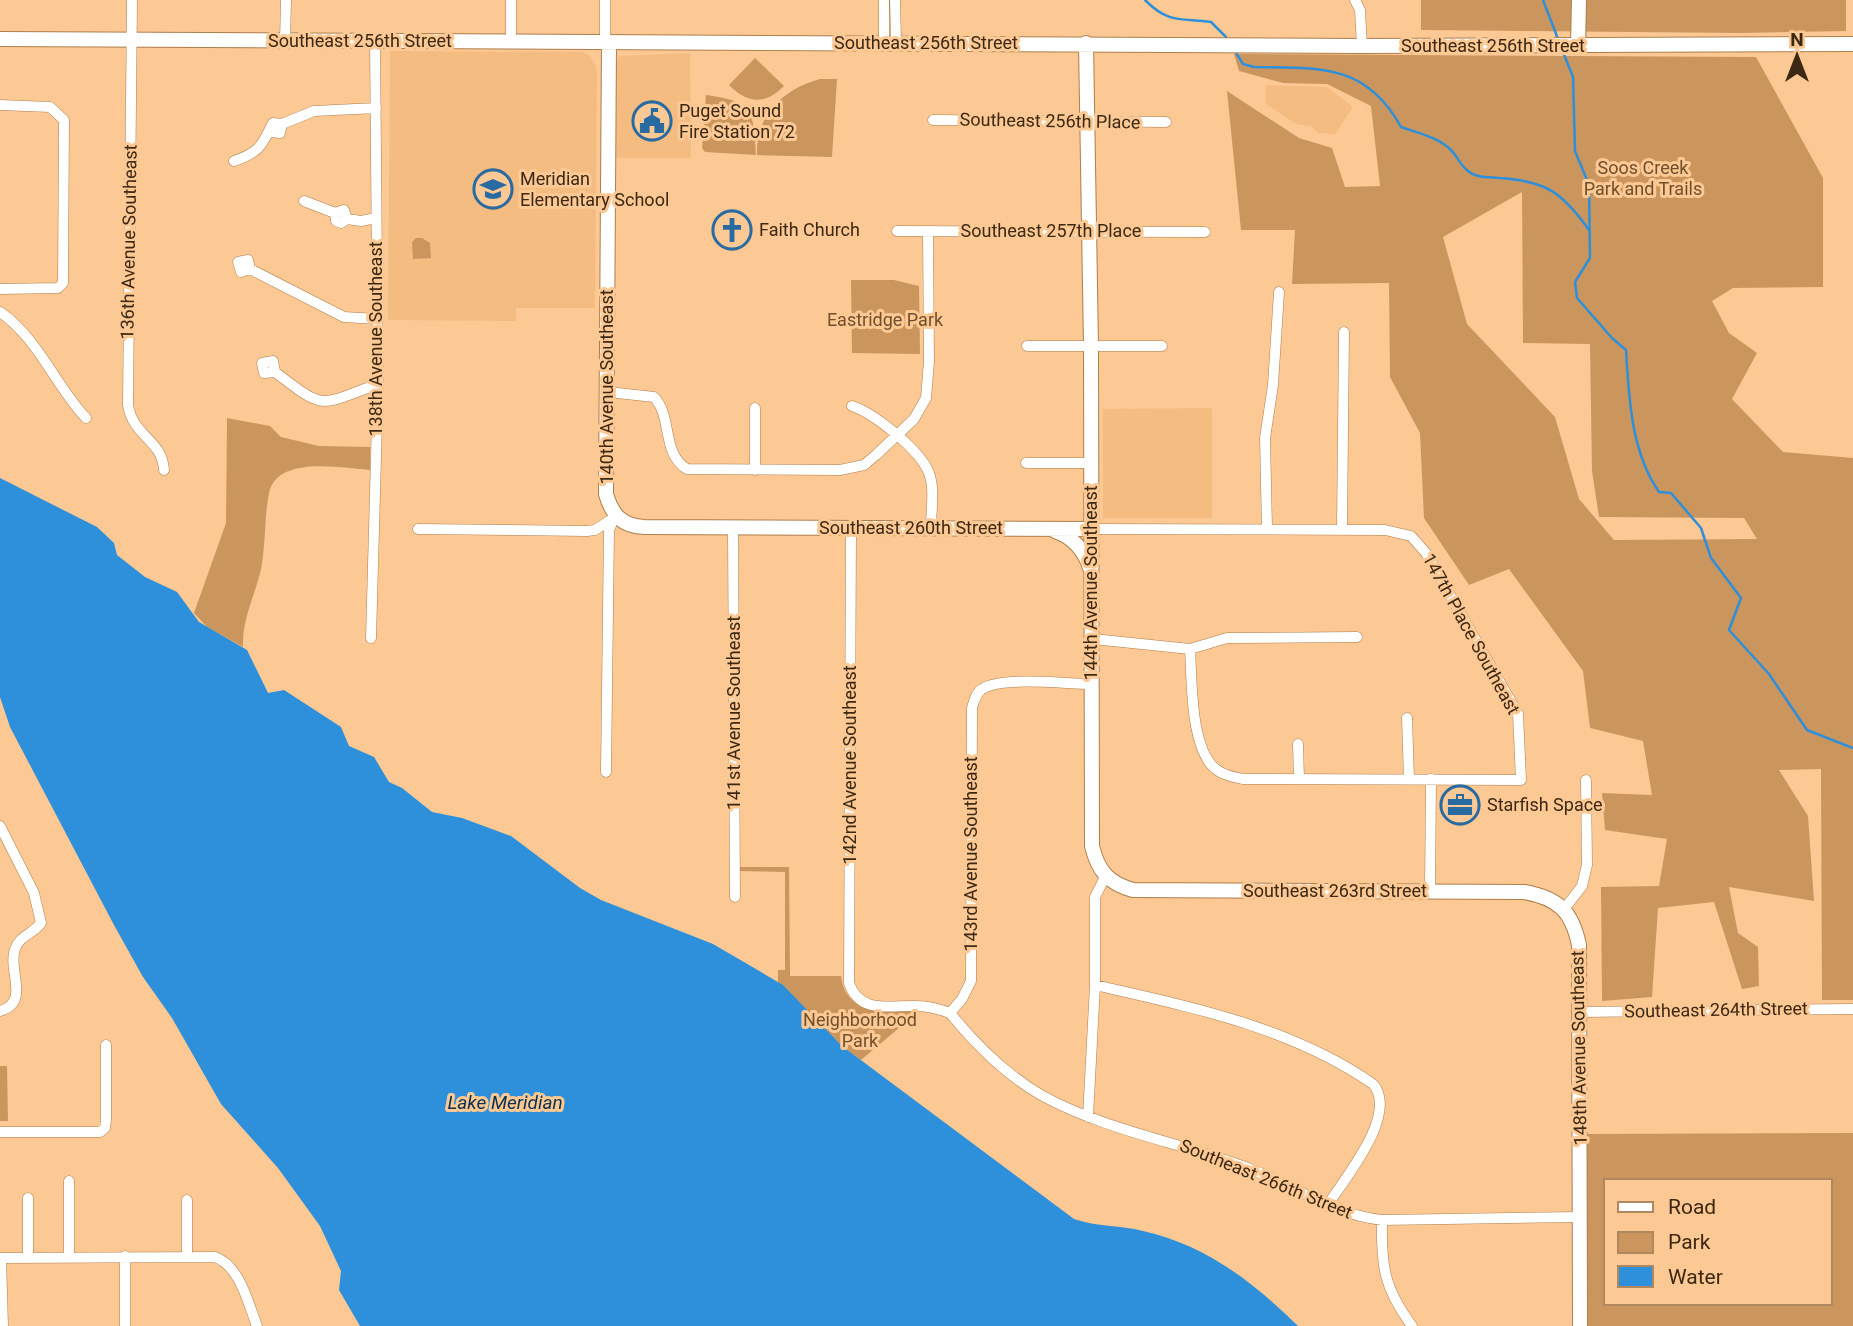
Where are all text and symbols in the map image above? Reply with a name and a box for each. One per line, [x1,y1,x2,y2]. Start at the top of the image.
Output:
north arrow [1762,21,1832,91]
text: N [1790,28,1804,51]
street label: Southeast 256th Street [268,30,452,51]
street label: Southeast 256th Street [834,32,1018,53]
street label: Southeast 256th Street [1401,35,1585,56]
public building icon: Puget Sound Fire Station 72 [631,100,673,142]
place label: Puget Sound Fire Station 72 [679,100,795,142]
street label: Southeast 256th Place [959,108,1141,133]
street label: 136th Avenue Southeast [116,144,141,340]
park label: Soos Creek Park and Trails [1584,157,1702,199]
school or university icon: Meridian Elementary School [472,168,514,210]
place label: Meridian Elementary School [520,168,669,210]
church icon: Faith Church [711,209,753,251]
place label: Faith Church [759,219,860,240]
street label: Southeast 257th Place [961,220,1141,241]
street label: 138th Avenue Southeast [365,241,386,437]
street label: 140th Avenue Southeast [596,289,617,485]
park label: Eastridge Park [827,309,944,330]
street label: 144th Avenue Southeast [1080,485,1101,681]
street label: Southeast 260th Street [819,517,1003,538]
street label: 147th Place Southeast [1418,550,1524,718]
street label: 141st Avenue Southeast [723,616,744,810]
street label: 142nd Avenue Southeast [839,665,860,865]
street label: 143rd Avenue Southeast [960,756,981,952]
office icon: Starfish Space [1439,784,1481,826]
place label: Starfish Space [1487,794,1603,815]
street label: Southeast 263rd Street [1243,880,1427,901]
street label: 148th Avenue Southeast [1566,950,1591,1146]
street label: Southeast 264th Street [1624,997,1808,1022]
park label: Neighborhood Park [803,1009,917,1051]
water label: Lake Meridian [447,1091,563,1114]
street label: Southeast 266th Street [1177,1134,1355,1223]
legend [1604,1179,1832,1305]
text: Road [1668,1195,1716,1219]
text: Park [1668,1230,1711,1254]
text: Water [1668,1265,1723,1289]

